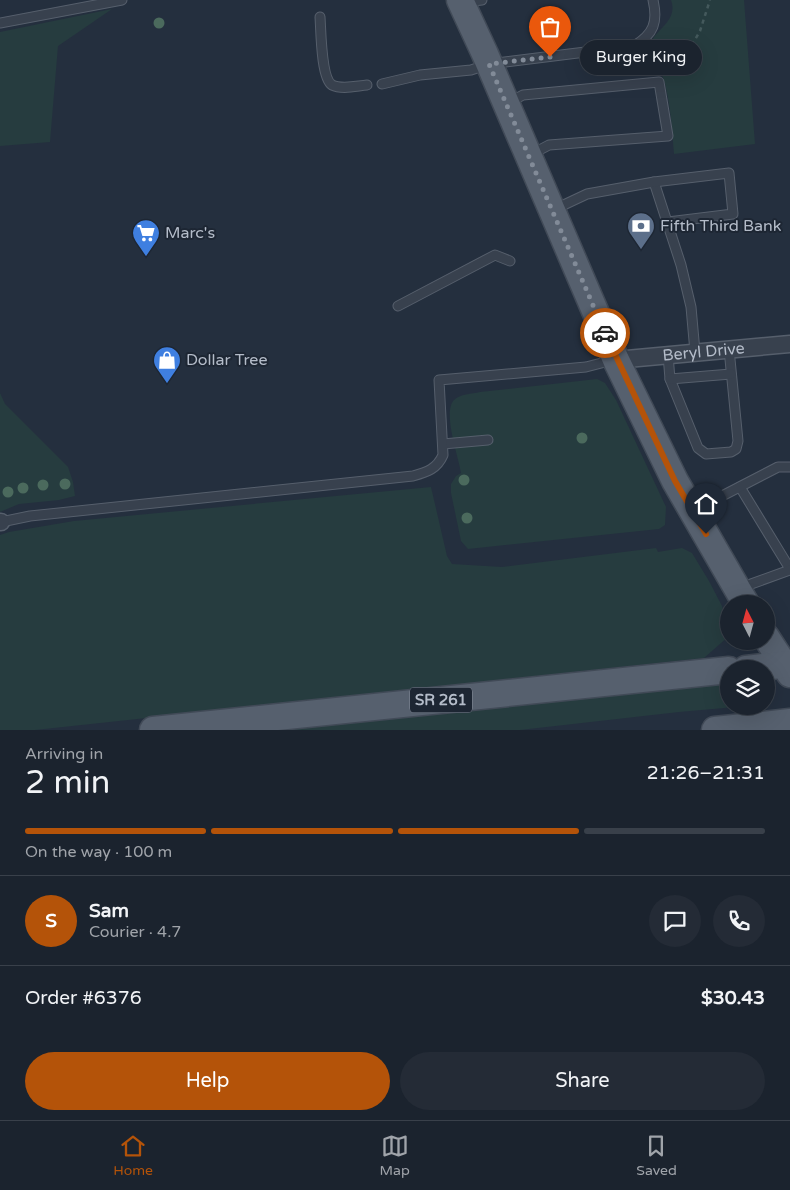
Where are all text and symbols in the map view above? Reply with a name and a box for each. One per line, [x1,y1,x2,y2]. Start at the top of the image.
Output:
pin [529,6,571,57]
icon: bag [536,13,564,41]
callout: Burger King [580,40,702,74]
text: Burger King [596,47,686,67]
bank icon: Fifth Third Bank [626,211,656,250]
place label: Fifth Third Bank [660,216,782,236]
supermarket icon: Marc's [131,218,161,257]
place label: Marc's [165,223,215,243]
courier [580,308,630,358]
icon: car [591,319,619,347]
street label: Beryl Drive [662,338,746,366]
shop icon: Dollar Tree [152,345,182,384]
place label: Dollar Tree [186,350,267,370]
pin [685,483,727,534]
icon: home [692,490,720,518]
north arrow [720,595,775,650]
map controls [720,595,775,715]
button: layers [720,660,775,715]
road number: SR 261 [410,688,472,712]
text: Arriving in [25,744,103,764]
text: 21:26–21:31 [647,762,765,784]
text: 2 min [25,764,110,802]
text: On the way · 100 m [25,842,172,862]
button: chat [649,895,701,947]
button: phone [713,895,765,947]
text: Sam [89,900,129,922]
text: S [45,910,57,932]
text: Courier · 4.7 [89,922,181,942]
text: Order #6376 [25,987,142,1009]
text: $30.43 [701,987,765,1009]
button: Help [25,1052,390,1110]
button: Share [400,1052,765,1110]
tab: Home [113,1132,153,1179]
tab: Map [379,1132,410,1179]
tab: Saved [636,1132,677,1179]

